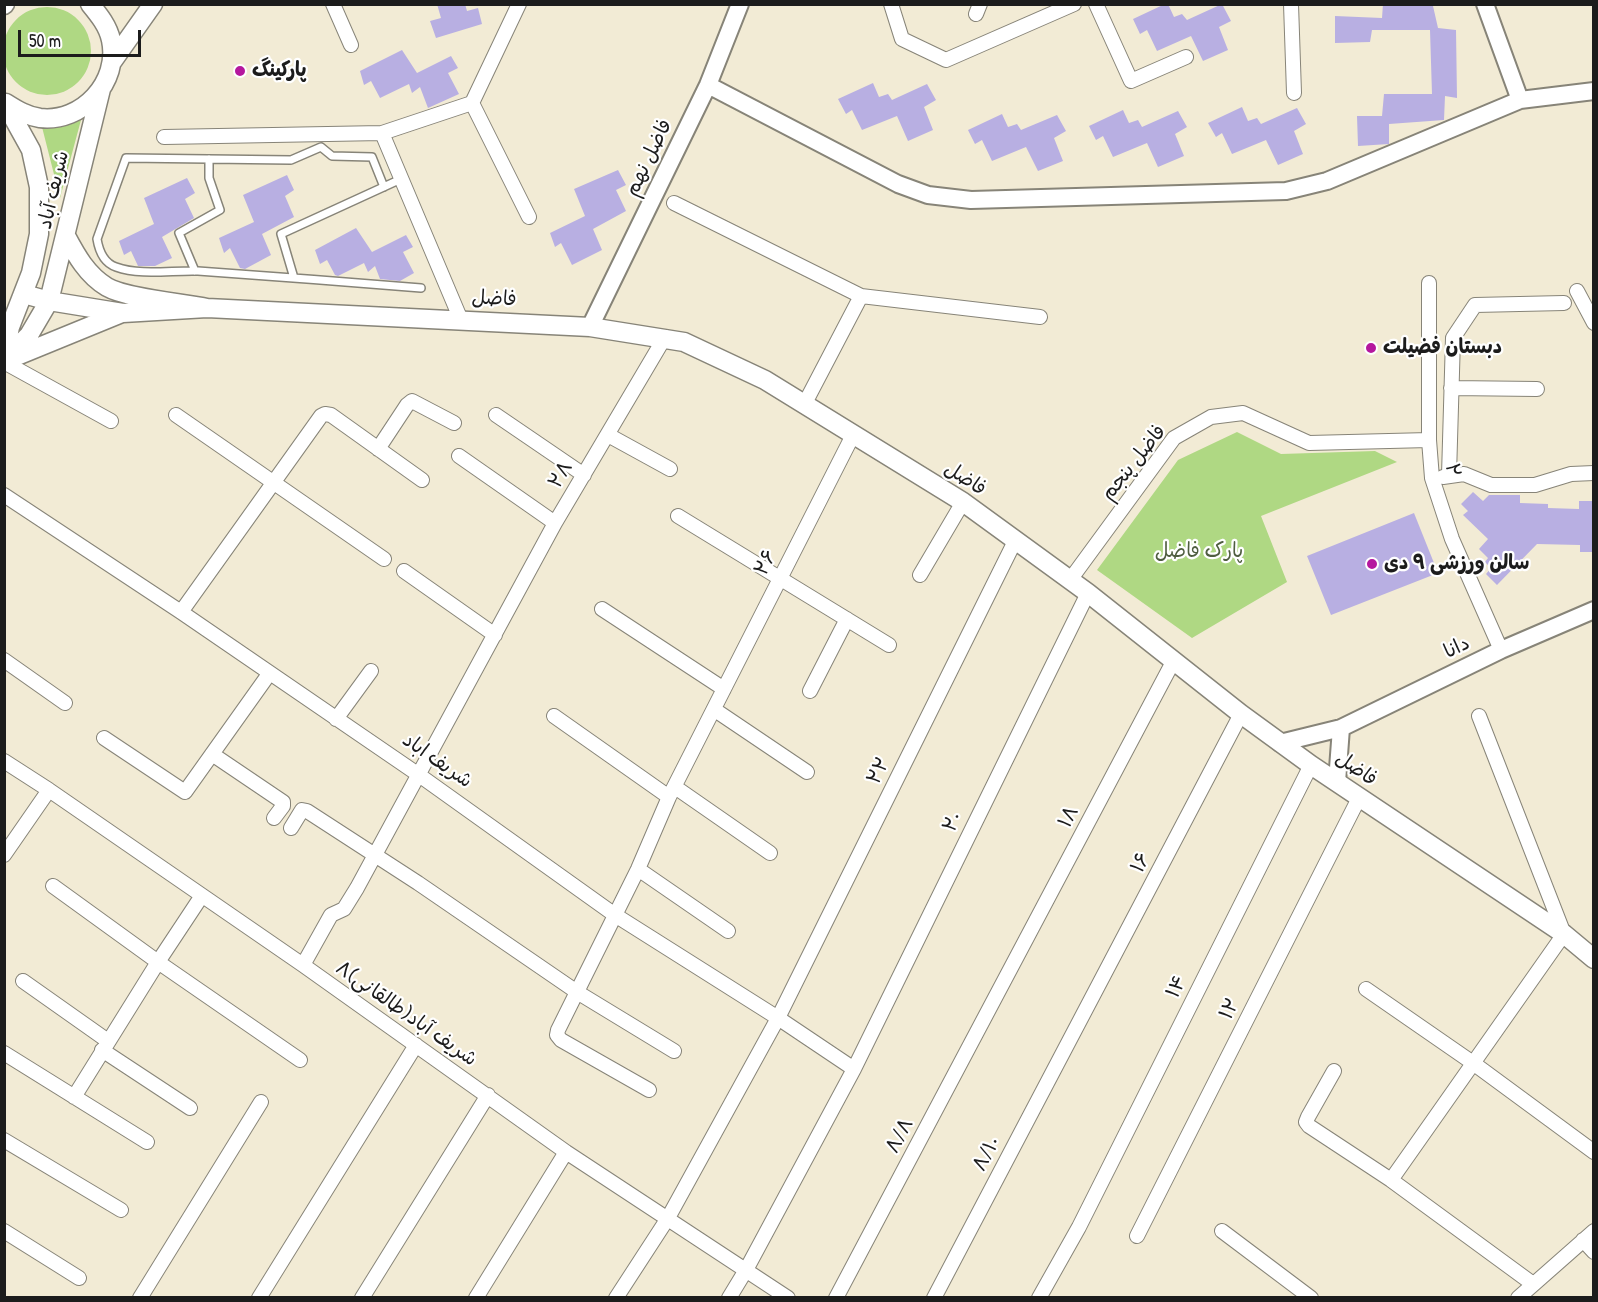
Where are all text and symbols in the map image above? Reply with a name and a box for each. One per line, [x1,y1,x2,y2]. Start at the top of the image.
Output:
scale bar [21,18,144,56]
text: 50 m [29,28,61,53]
place label: پارکینگ [252,59,306,83]
marker: پارکینگ [233,64,247,78]
street label: فاضل نهم [620,116,678,200]
street label: شریف آباد [33,149,75,231]
street label: فاضل [471,286,517,312]
place label: دبستان فضیلت [1383,336,1502,360]
marker: دبستان فضیلت [1364,341,1378,355]
street label: فاضل پنجم [1096,420,1172,506]
street label: ۲۸ [544,457,578,493]
street label: فاضل [939,457,991,501]
street label: ۲ [1439,461,1465,479]
park label: پارک فاضل [1155,540,1243,564]
street label: ۲۶ [749,546,783,580]
place label: سالن ورزشی ۹ دی [1384,552,1529,576]
marker: سالن ورزشی ۹ دی [1365,557,1379,571]
street label: دانا [1440,632,1474,664]
street label: شریف اباد [397,728,477,794]
street label: فاضل [1331,746,1381,792]
street label: ۲۲ [862,754,896,788]
street label: ۱۸ [1053,802,1085,832]
street label: ۲۰ [938,808,968,836]
street label: ۱۶ [1126,849,1156,877]
street label: ۸شریف آباد(طالقانی) [331,956,481,1072]
street label: ۱۴ [1161,972,1193,1002]
street label: ۱۲ [1215,994,1245,1024]
street label: ۸/۸ [881,1114,919,1158]
street label: ۸/۱۰ [968,1132,1006,1176]

